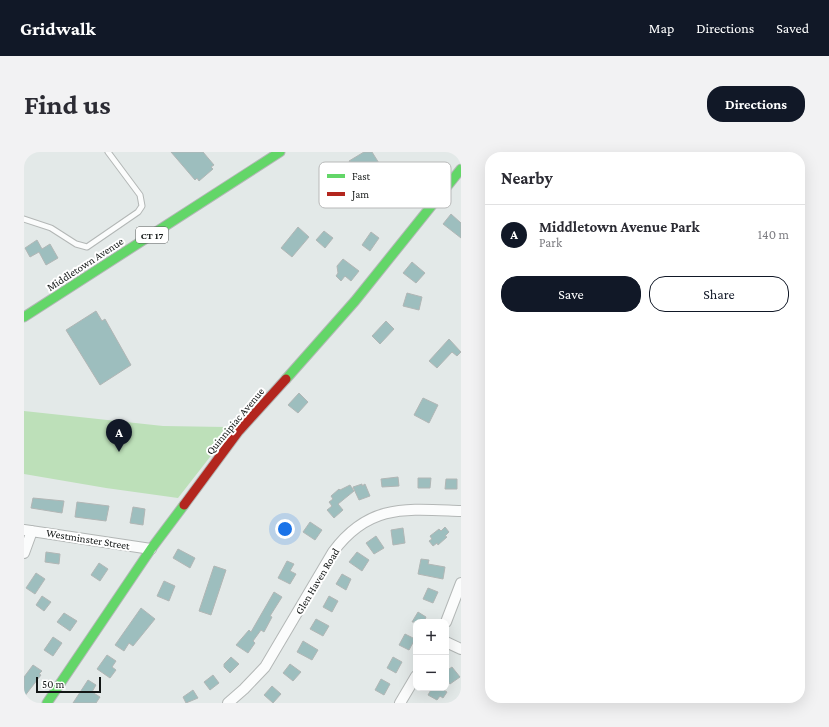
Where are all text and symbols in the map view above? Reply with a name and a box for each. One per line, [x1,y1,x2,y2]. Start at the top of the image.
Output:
text: Gridwalk [20,18,96,39]
text: Map [649,20,674,36]
text: Directions [696,20,754,36]
text: Saved [776,20,809,36]
button: Directions [707,86,805,122]
text: Find us [24,89,111,120]
legend [319,162,451,208]
text: Nearby [501,169,553,188]
text: Fast [352,170,371,182]
text: Jam [351,188,369,201]
text: Middletown Avenue Park [539,219,700,235]
road number: CT 17 [136,227,168,243]
text: A [510,227,518,242]
text: 140 m [758,227,789,242]
street label: Middletown Avenue [44,235,126,293]
text: Park [539,235,562,250]
button: Save [501,276,641,312]
button: Share [649,276,789,312]
street label: Quinnipiac Avenue [204,385,267,457]
pin: A [106,419,132,452]
your location [275,519,295,539]
street label: Westminster Street [45,526,131,552]
street label: Glen Haven Road [293,546,342,616]
map controls [413,619,449,691]
button: + [413,619,449,655]
button: − [413,655,449,691]
scale bar [36,675,101,694]
text: 50 m [42,678,64,690]

